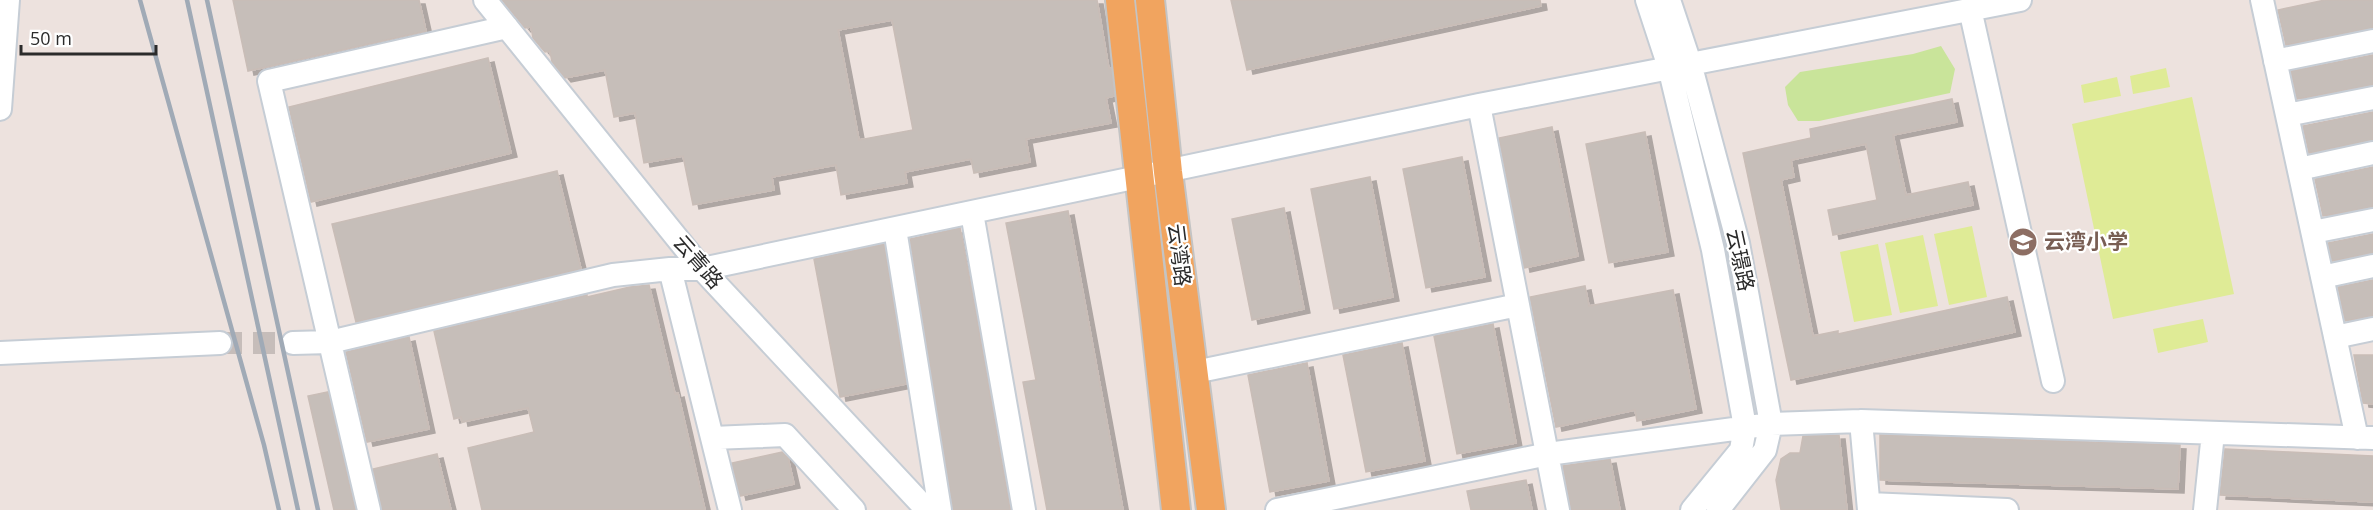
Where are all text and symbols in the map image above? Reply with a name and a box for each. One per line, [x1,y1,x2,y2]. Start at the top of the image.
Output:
scale bar [21,18,156,56]
text: 50 m [30,26,72,50]
street label: 云湾路 [1162,222,1198,288]
street label: 云璟路 [1721,226,1761,294]
school or university icon: 云湾小学 [2007,226,2039,258]
place label: 云湾小学 [2044,227,2128,255]
street label: 云青路 [668,228,730,294]

